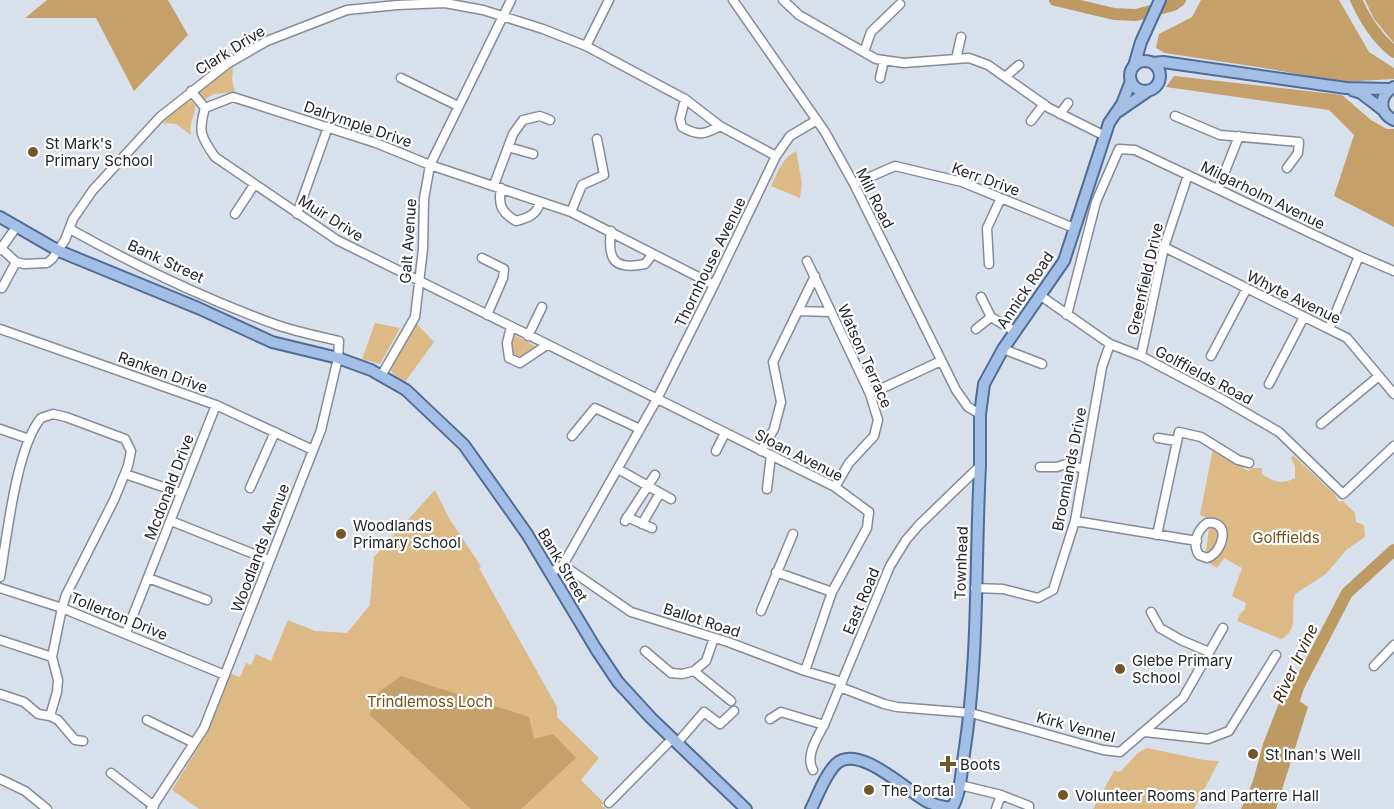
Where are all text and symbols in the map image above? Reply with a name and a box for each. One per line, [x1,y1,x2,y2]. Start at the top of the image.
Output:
street label: Clark Drive [192,21,268,79]
street label: Dalrymple Drive [301,97,415,151]
place label: St Mark's Primary School [45,134,153,170]
marker: St Mark's Primary School [26,145,40,159]
street label: Milgarholm Avenue [1198,157,1328,233]
street label: Kerr Drive [949,158,1023,200]
street label: Mill Road [852,165,898,231]
street label: Muir Drive [295,191,367,245]
street label: Thornhouse Avenue [670,194,750,330]
street label: Galt Avenue [396,198,420,284]
street label: Greenfield Drive [1123,221,1167,337]
street label: Bank Street [125,235,207,287]
street label: Annick Road [992,248,1058,332]
street label: Whyte Avenue [1244,266,1344,328]
street label: Watson Terrace [834,301,896,411]
street label: Golffields Road [1152,341,1256,409]
street label: Ranken Drive [116,347,210,397]
street label: Broomlands Drive [1048,405,1090,533]
street label: Sloan Avenue [752,425,846,485]
street label: Mcdonald Drive [140,431,198,543]
street label: Woodlands Avenue [227,481,293,615]
place label: Woodlands Primary School [353,516,461,552]
street label: Bank Street [534,525,592,605]
street label: Townhead [950,526,972,600]
marker: Woodlands Primary School [334,527,348,541]
park label: Golffields [1252,528,1320,547]
street label: East Road [838,565,884,637]
street label: Tollerton Drive [67,588,171,644]
street label: Ballot Road [661,599,743,641]
water label: River Irvine [1268,620,1322,706]
place label: Glebe Primary School [1132,651,1233,687]
marker: Glebe Primary School [1113,662,1127,676]
park label: Trindlemoss Loch [367,692,493,711]
street label: Kirk Vennel [1035,707,1117,747]
place label: St Inan's Well [1265,745,1361,764]
marker: St Inan's Well [1246,747,1260,761]
place label: Boots [960,755,1001,774]
marker: Boots [941,757,955,771]
place label: The Portal [881,781,954,800]
marker: The Portal [862,783,876,797]
place label: Volunteer Rooms and Parterre Hall [1075,786,1319,805]
marker: Volunteer Rooms and Parterre Hall [1056,788,1070,802]

